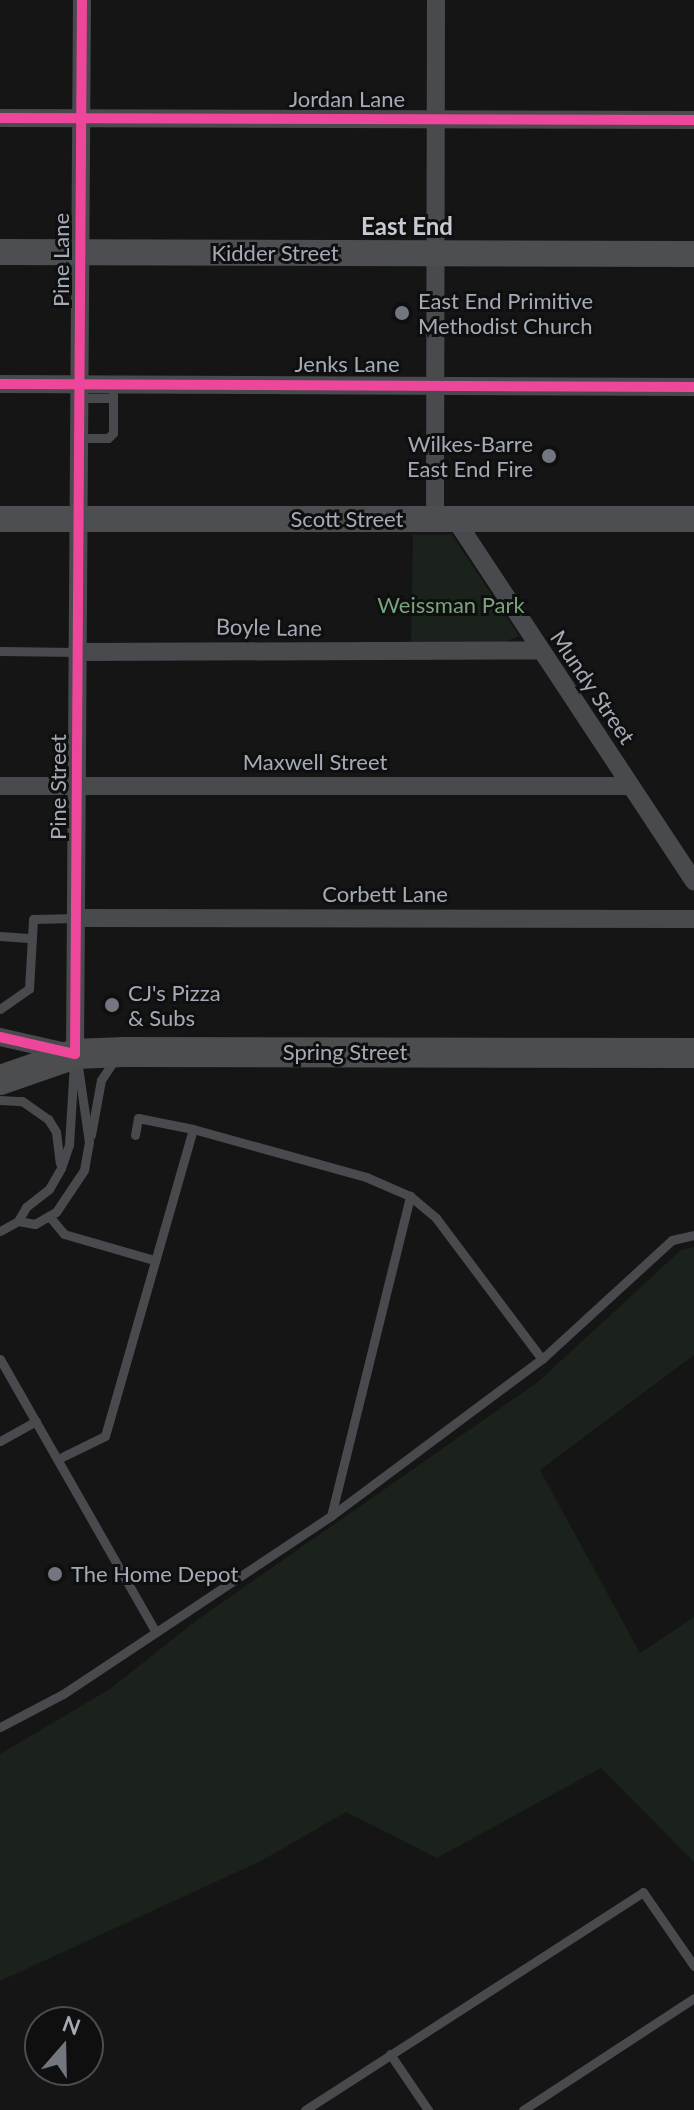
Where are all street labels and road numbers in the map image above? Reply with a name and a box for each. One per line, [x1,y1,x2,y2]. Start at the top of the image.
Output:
street label: Jordan Lane [289,86,405,112]
street label: Pine Lane [48,213,74,307]
street label: Kidder Street [211,240,339,266]
street label: Jenks Lane [294,351,400,377]
street label: Scott Street [290,506,404,532]
street label: Boyle Lane [216,613,322,641]
street label: Mundy Street [545,625,641,749]
street label: Pine Street [45,734,71,840]
street label: Maxwell Street [243,749,387,775]
street label: Corbett Lane [322,881,448,907]
street label: Spring Street [283,1039,407,1065]

